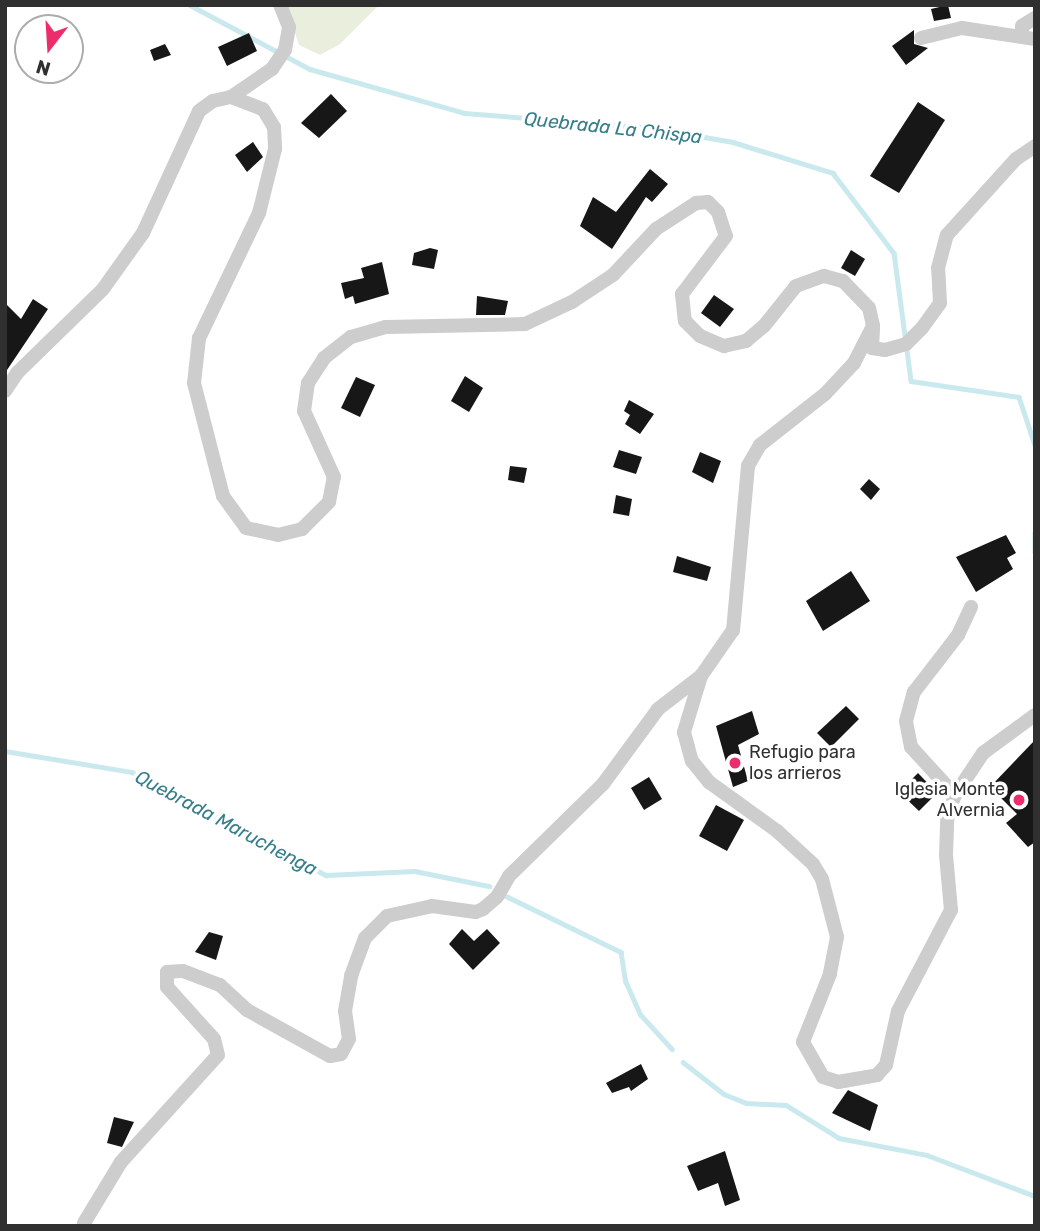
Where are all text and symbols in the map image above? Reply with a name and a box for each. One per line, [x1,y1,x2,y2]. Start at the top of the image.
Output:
north arrow [14,14,84,84]
text: N [33,55,53,81]
water label: Quebrada La Chispa [523,107,703,149]
place label: Refugio para los arrieros [749,742,856,784]
marker: Refugio para los arrieros [727,755,743,771]
water label: Quebrada Maruchenga [131,765,321,881]
place label: Iglesia Monte Alvernia [894,779,1005,822]
marker: Iglesia Monte Alvernia [1011,792,1027,808]

